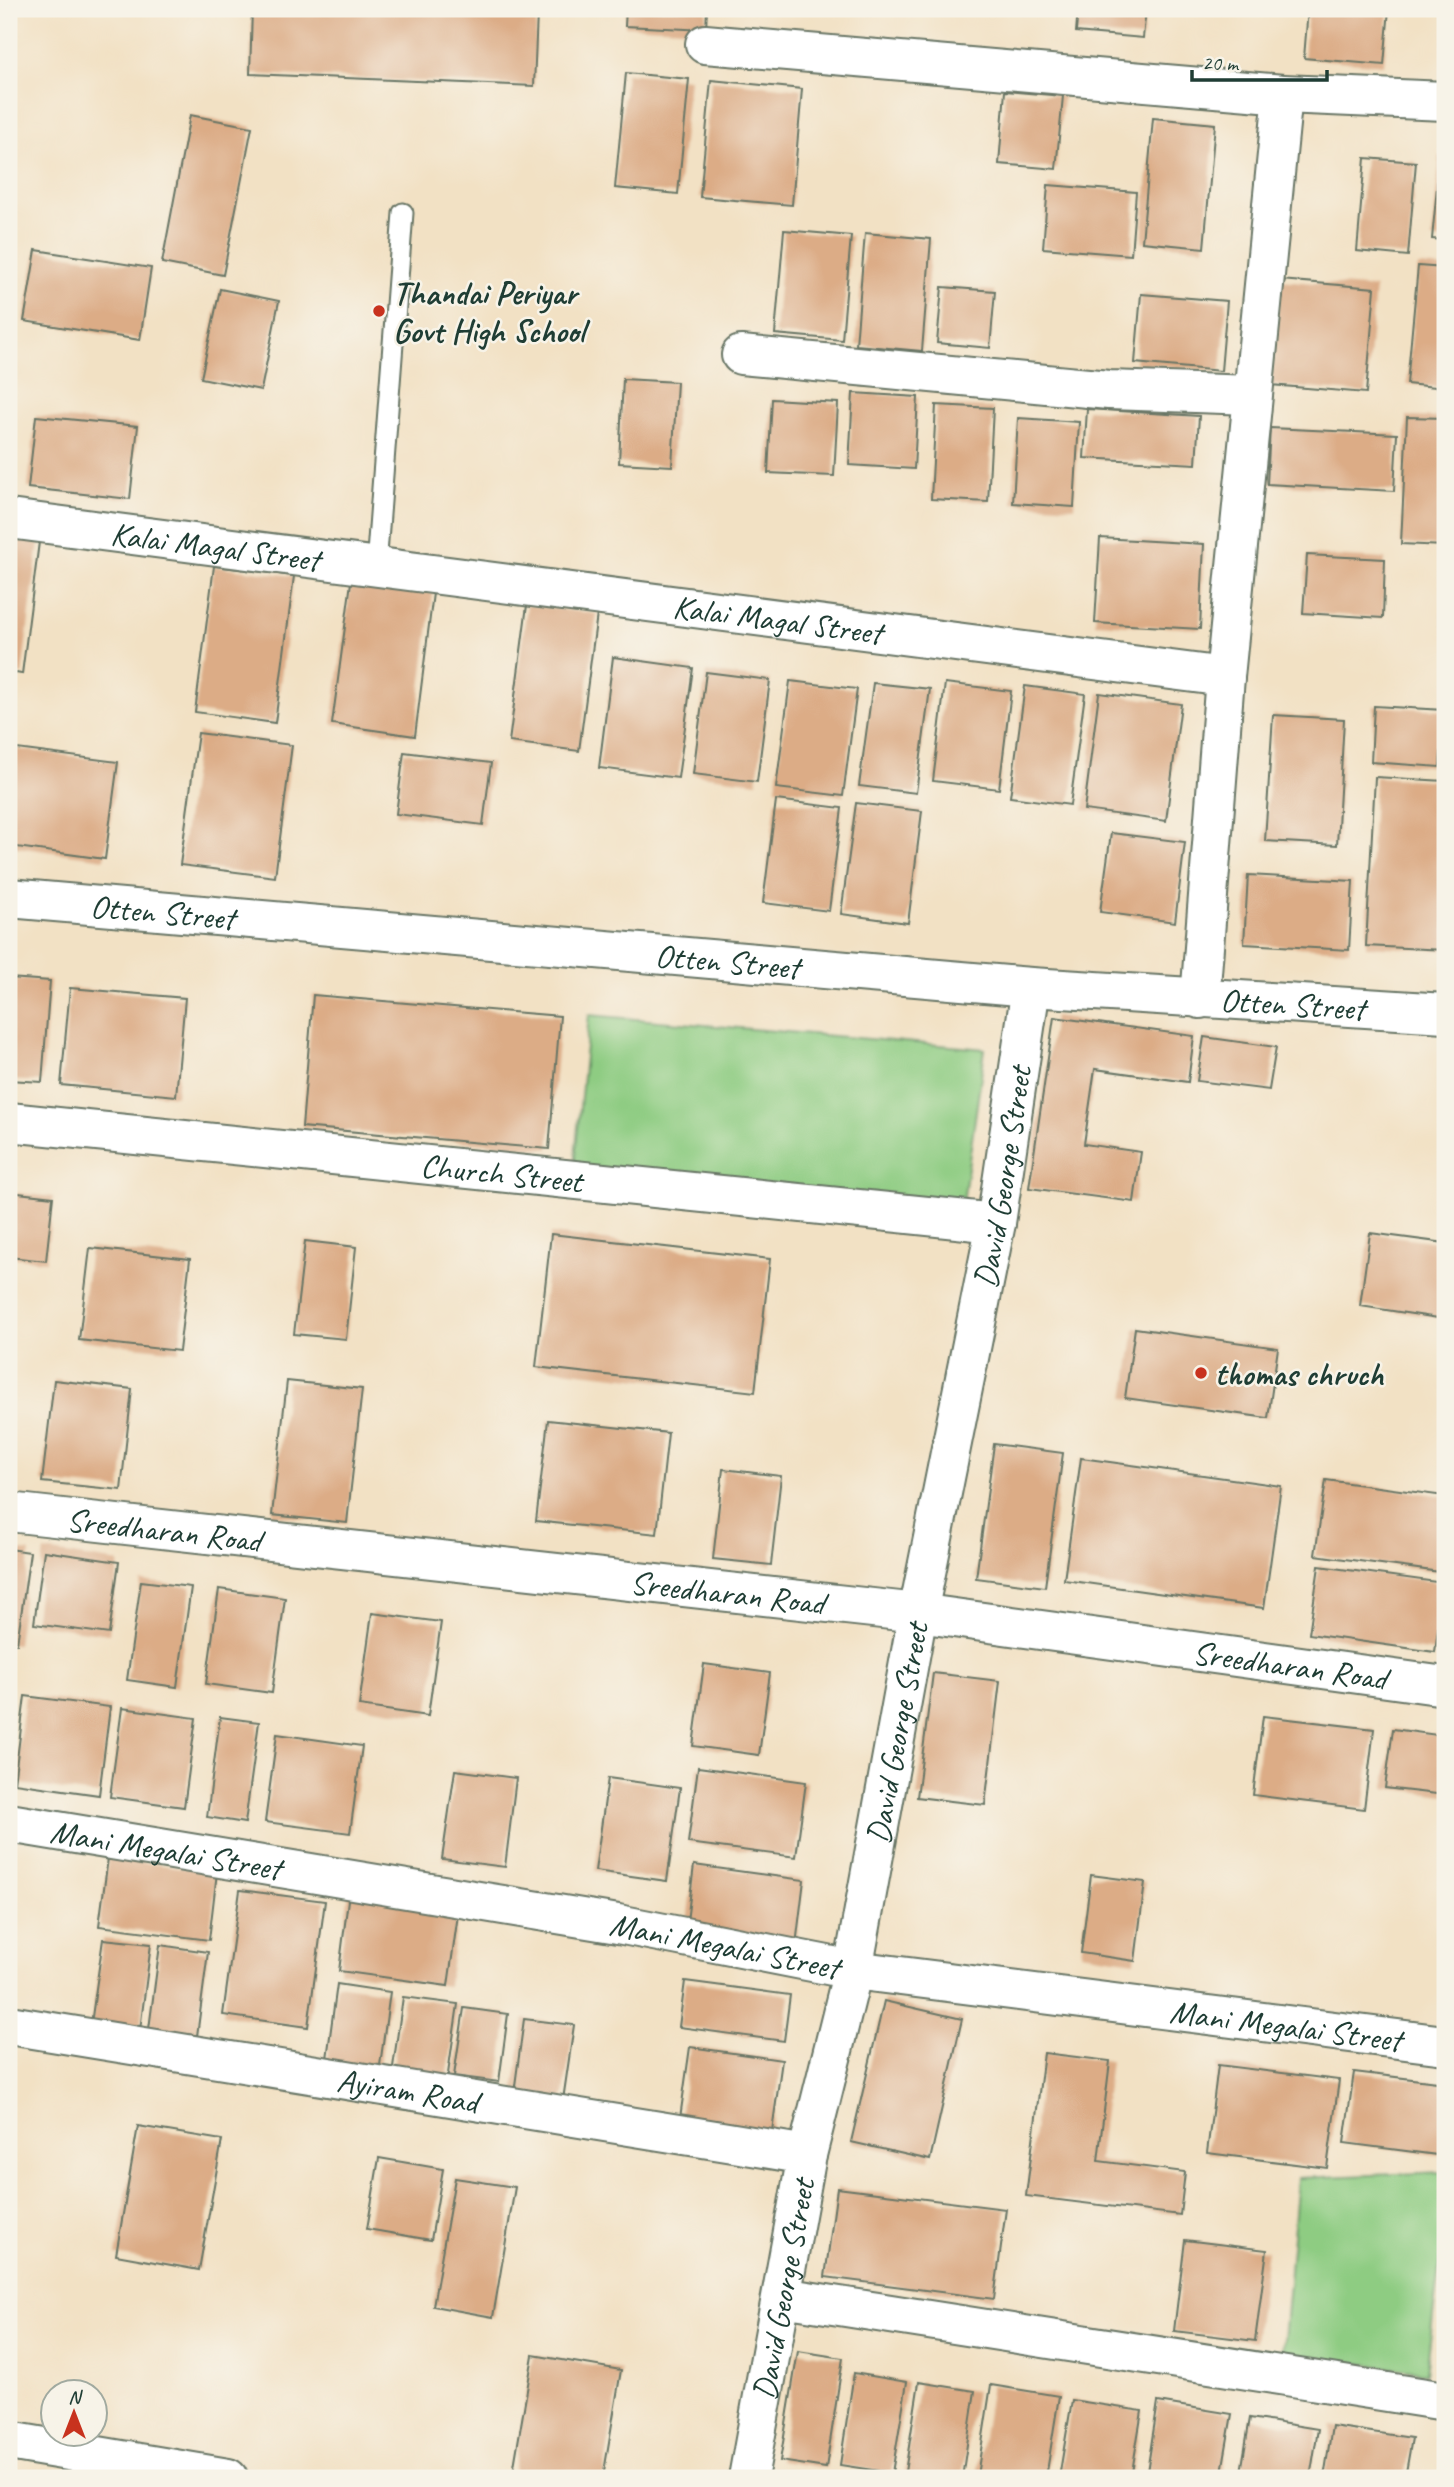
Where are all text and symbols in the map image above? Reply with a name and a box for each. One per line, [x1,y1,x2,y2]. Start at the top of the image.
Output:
scale bar [1192,38,1326,82]
text: 20 m [1202,50,1240,76]
place label: Thandai Periyar Govt High School [393,272,591,352]
marker: Thandai Periyar Govt High School [371,303,387,319]
street label: Kalai Magal Street [108,512,326,582]
street label: Kalai Magal Street [671,586,888,655]
street label: Otten Street [89,885,240,940]
street label: Otten Street [653,934,805,989]
street label: Otten Street [1219,979,1370,1030]
street label: David George Street [964,1061,1041,1291]
street label: Church Street [419,1144,587,1203]
place label: thomas chruch [1215,1353,1384,1395]
marker: thomas chruch [1193,1365,1209,1381]
street label: Sreedharan Road [65,1499,268,1562]
street label: Sreedharan Road [628,1561,832,1625]
street label: David George Street [856,1616,938,1847]
street label: Sreedharan Road [1190,1631,1394,1700]
street label: Mani Megalai Street [47,1810,288,1890]
street label: Mani Megalai Street [606,1903,847,1990]
street label: Mani Megalai Street [1168,1990,1408,2062]
street label: Ayiram Road [334,2059,486,2124]
street label: David George Street [743,2173,825,2403]
north arrow [38,2378,108,2448]
text: N [68,2385,83,2409]

